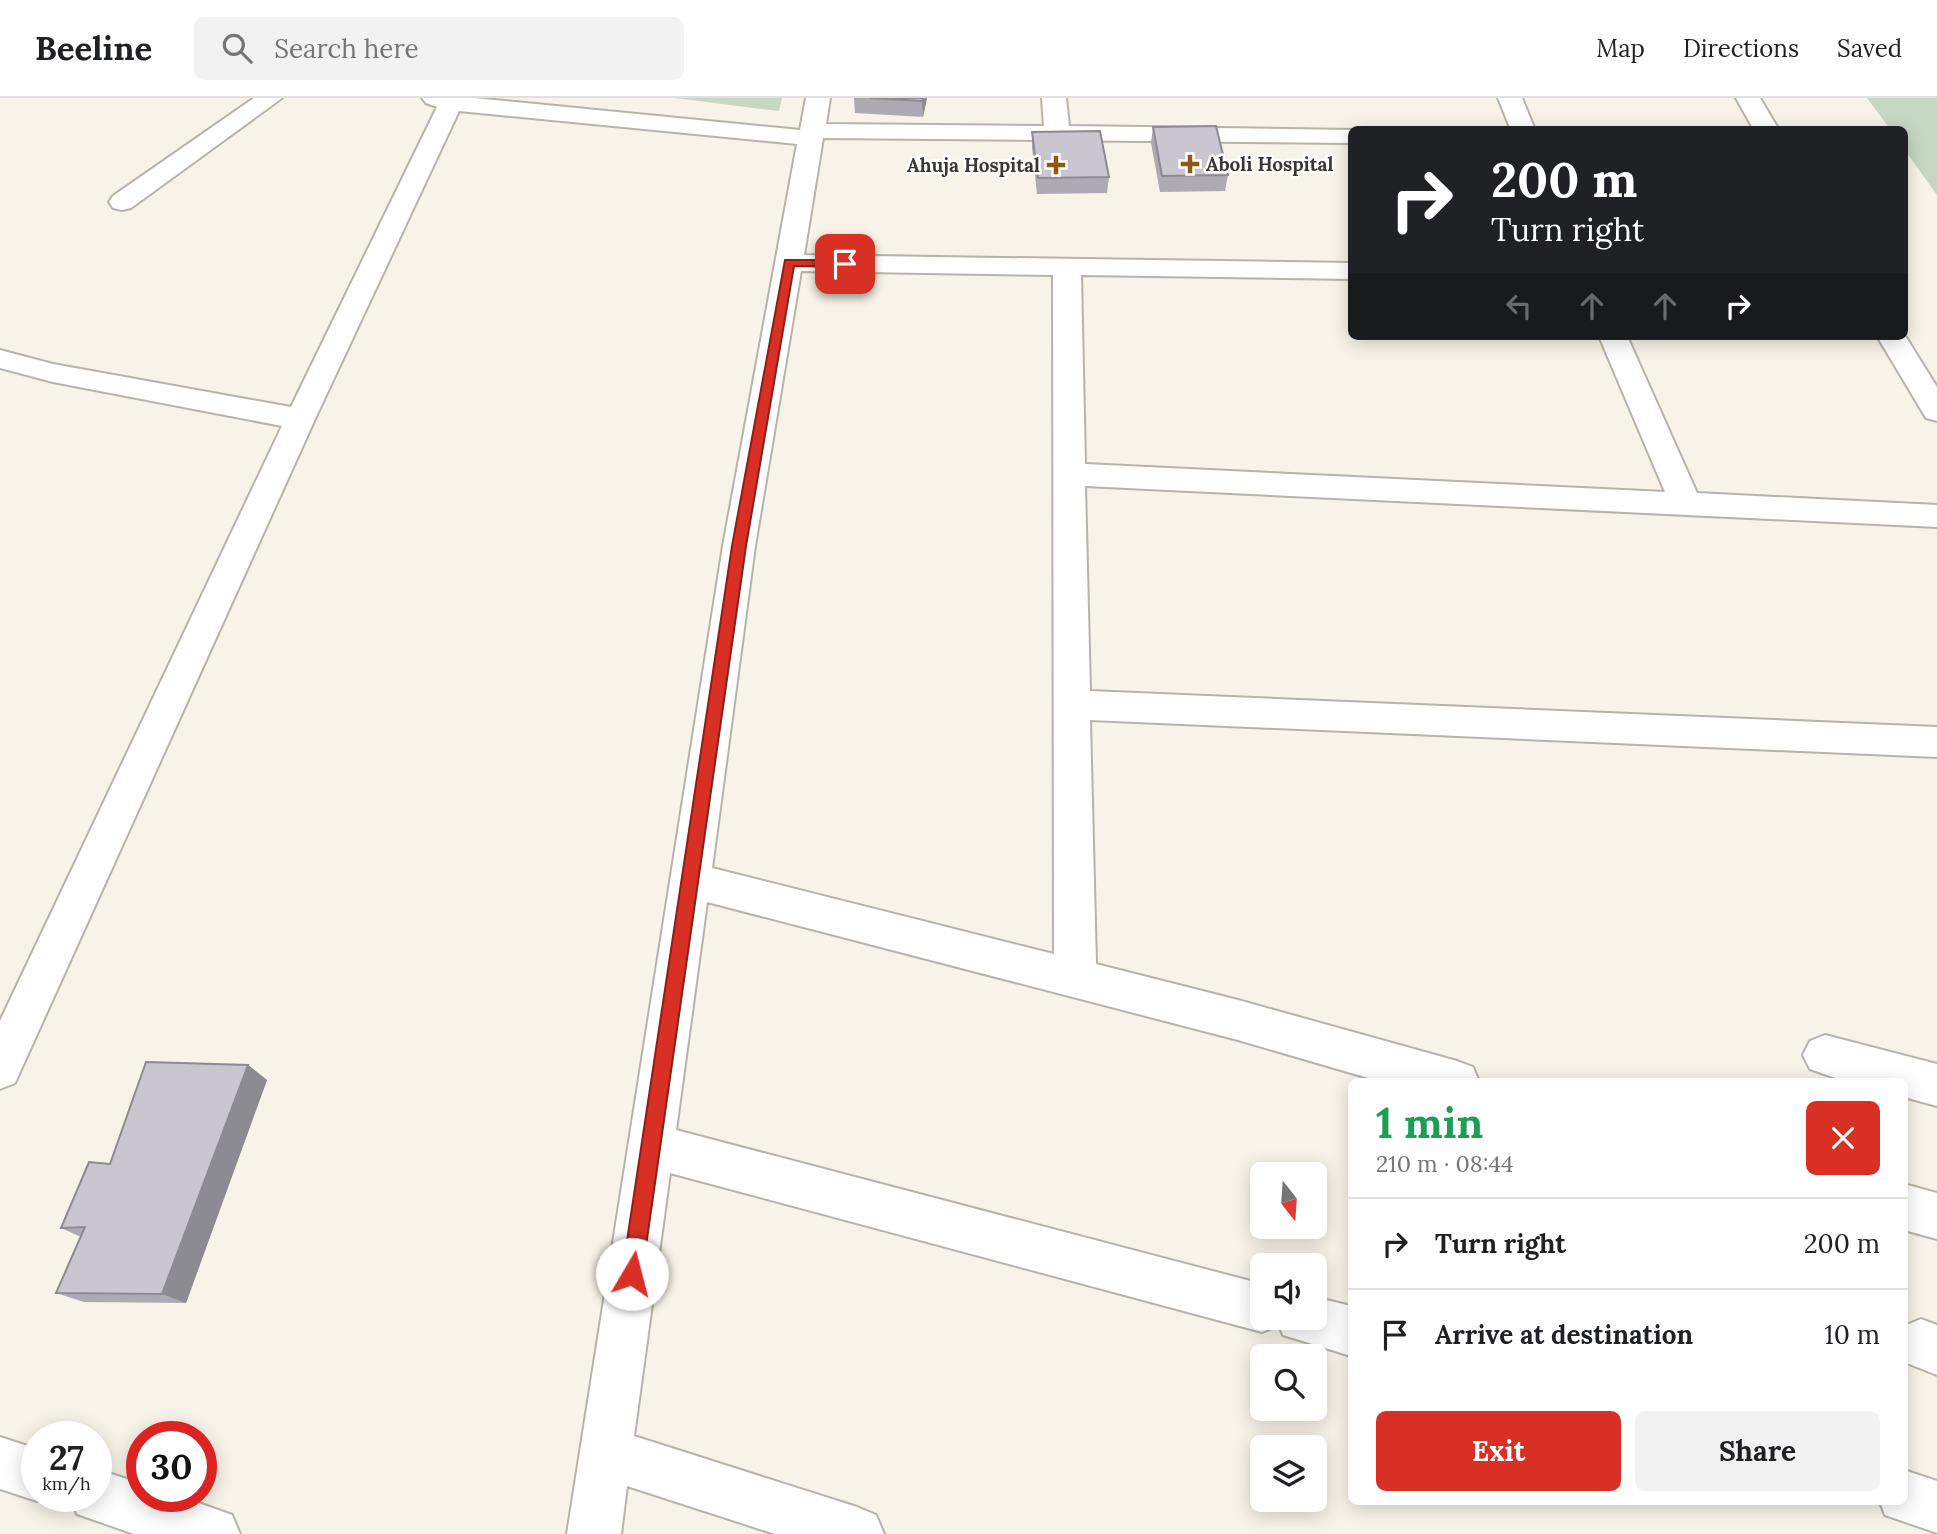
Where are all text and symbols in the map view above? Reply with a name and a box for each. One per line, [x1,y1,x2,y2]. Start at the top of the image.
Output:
search box [194,17,684,80]
text: Beeline [35,27,152,69]
icon: search [218,29,256,67]
text: Search here [274,32,419,65]
text: Map [1596,33,1645,64]
text: Directions [1683,33,1799,64]
text: Saved [1837,33,1902,64]
text: 200 m [1491,148,1637,210]
place label: Aboli Hospital [1206,152,1334,176]
place label: Ahuja Hospital [907,153,1040,177]
marker: Aboli Hospital [1180,154,1200,174]
icon: right [1376,154,1467,245]
marker: Ahuja Hospital [1046,155,1066,175]
text: Turn right [1491,209,1644,250]
pin [815,234,875,294]
icon: arrive [826,245,864,283]
icon: left [1500,287,1538,325]
icon: ahead [1573,287,1611,325]
icon: ahead [1646,287,1684,325]
icon: right [1719,287,1757,325]
text: 1 min [1376,1096,1483,1150]
button: close [1806,1101,1880,1175]
text: 210 m · 08:44 [1376,1149,1513,1178]
north arrow [1250,1162,1326,1239]
map controls [1250,1162,1327,1512]
icon: right [1376,1225,1414,1263]
text: Turn right [1435,1227,1566,1260]
text: 200 m [1804,1227,1880,1260]
position arrow [595,1237,669,1311]
button: sound [1250,1253,1327,1330]
icon: arrive [1376,1316,1414,1354]
text: Arrive at destination [1435,1318,1693,1351]
text: 10 m [1824,1318,1880,1351]
button: search [1250,1344,1327,1421]
button: Exit [1376,1411,1621,1491]
button: Share [1635,1411,1880,1491]
speed limit sign: 30 [126,1421,217,1512]
text: 27 [49,1435,84,1480]
button: layers [1250,1435,1327,1512]
text: km/h [42,1472,91,1495]

